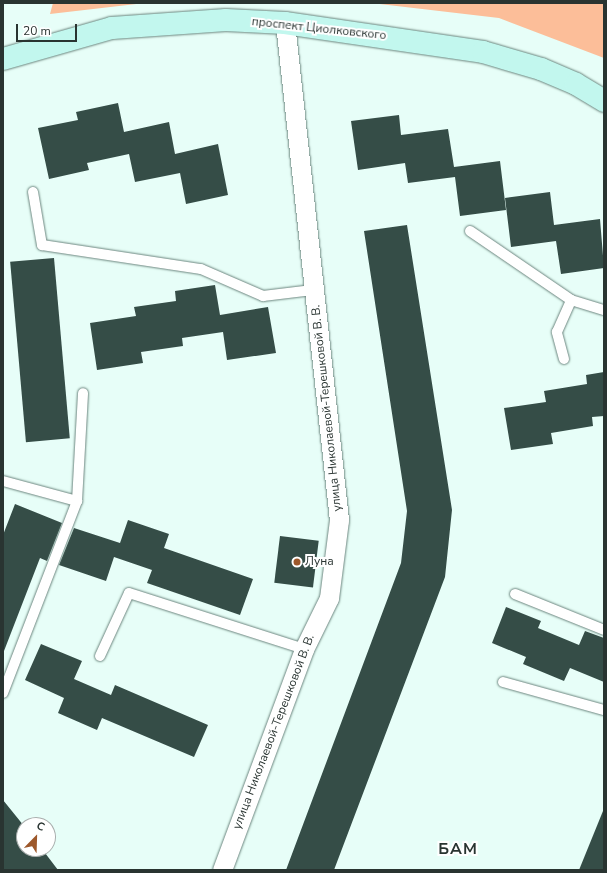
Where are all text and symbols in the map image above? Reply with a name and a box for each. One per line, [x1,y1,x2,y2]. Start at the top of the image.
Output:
street label: проспект Циолковского [251,15,387,43]
scale bar [18,16,79,42]
text: 20 m [23,23,51,39]
street label: улица Николаевой-Терешковой В. В. [309,304,345,512]
place label: Луна [305,555,334,569]
marker: Луна [292,557,302,567]
street label: улица Николаевой-Терешковой В. В. [230,633,318,831]
north arrow [16,817,56,857]
text: С [34,818,47,835]
district label: БАМ [438,839,478,859]

